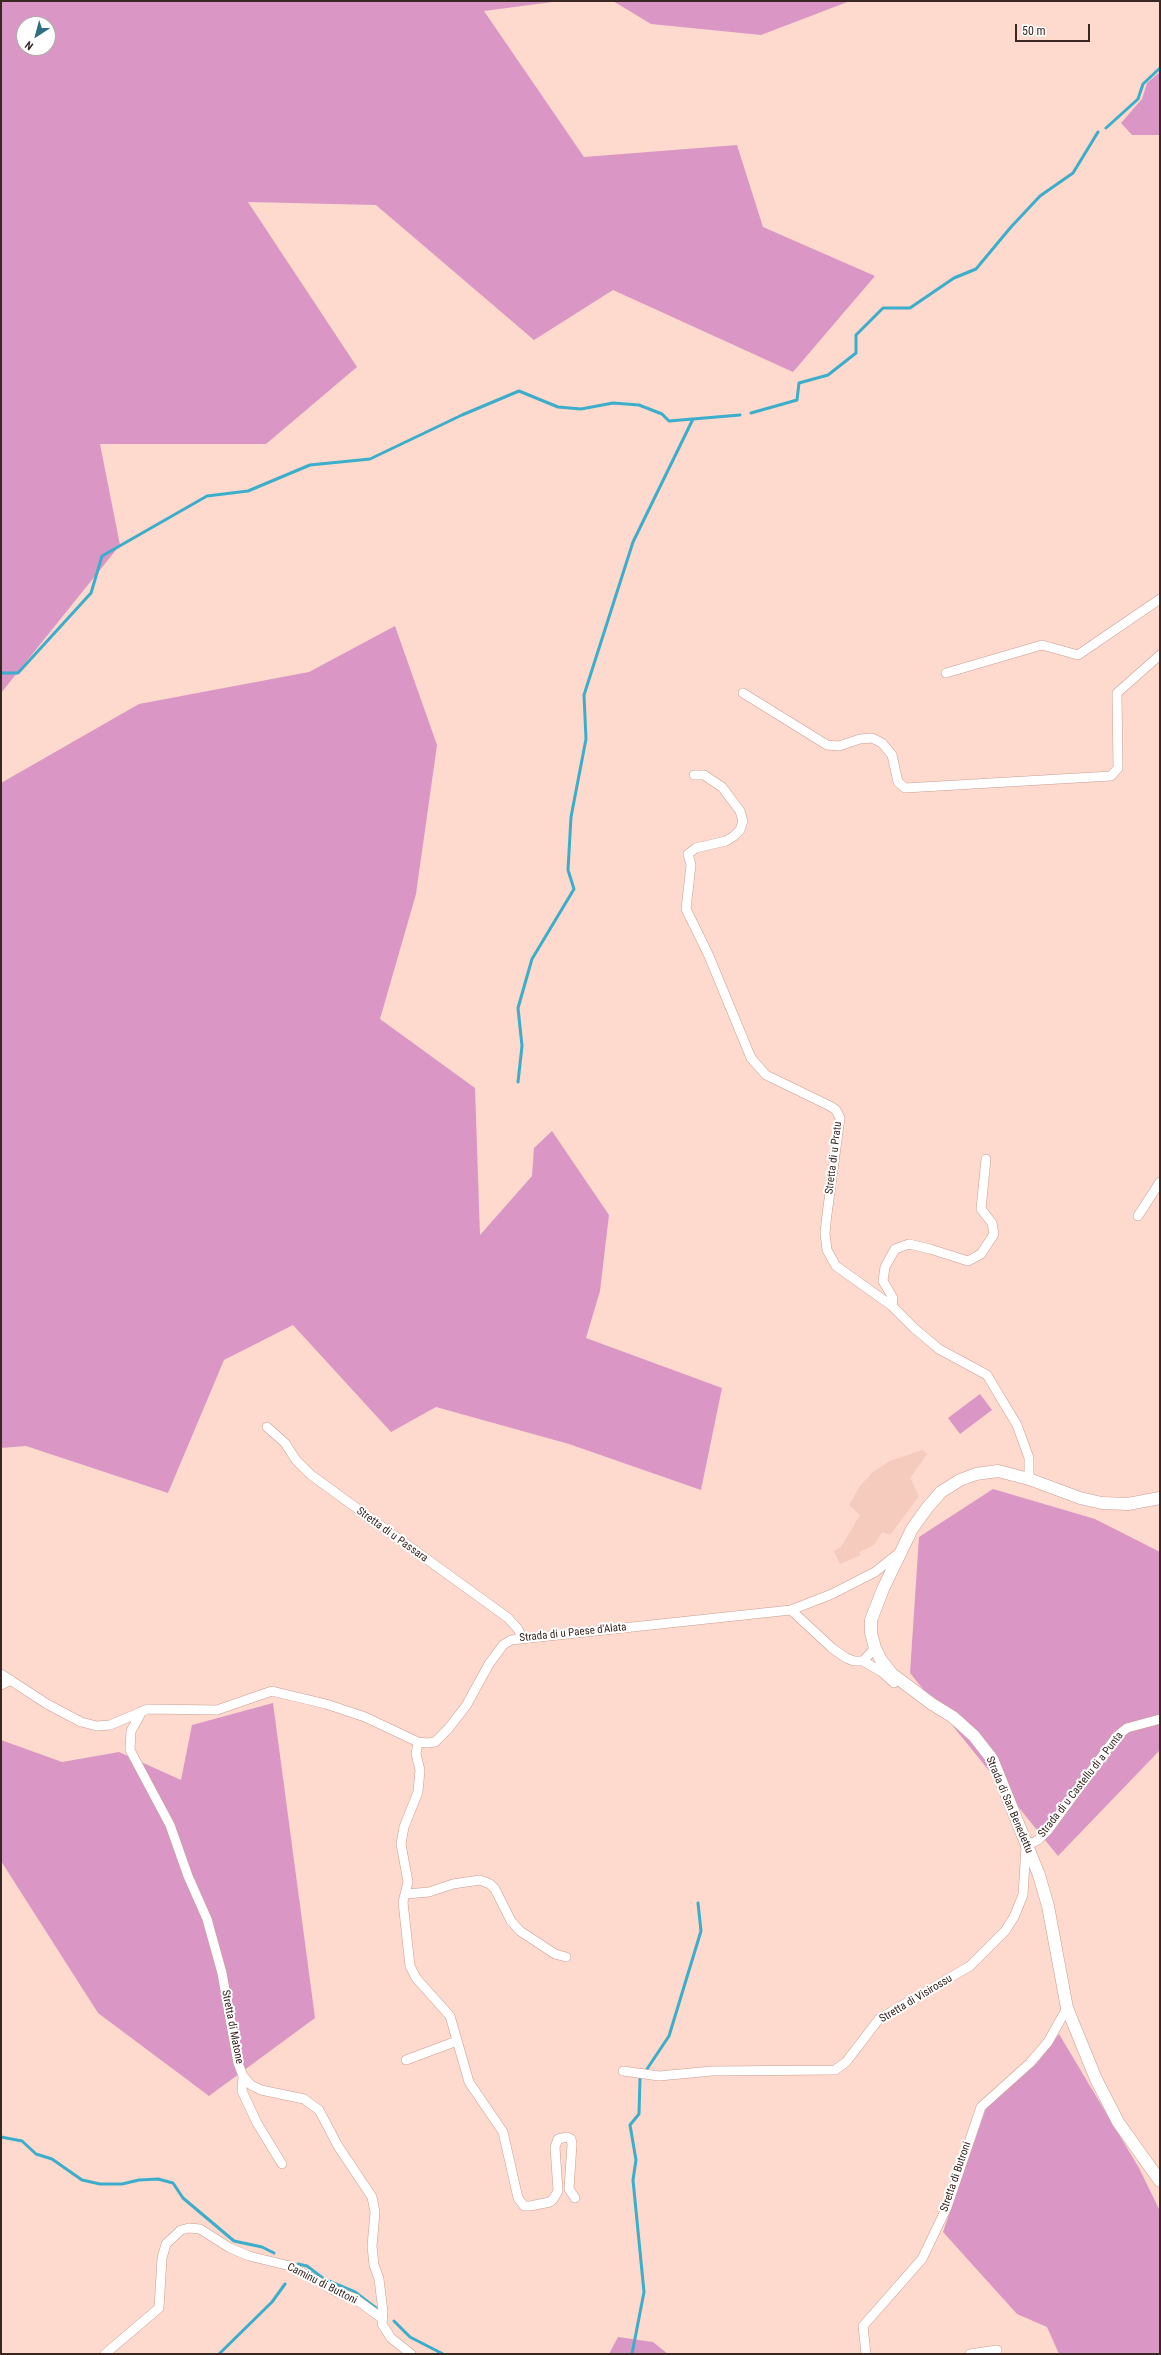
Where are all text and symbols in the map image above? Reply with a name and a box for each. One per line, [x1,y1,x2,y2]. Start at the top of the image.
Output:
north arrow [16,16,56,56]
scale bar [1017,16,1092,42]
text: 50 m [1022,24,1046,38]
text: N [23,38,36,53]
street label: Stretta di u Pratu [823,1121,845,1195]
street label: Stretta di u Passara [354,1505,430,1565]
street label: Strada di u Paese d'Alata [519,1621,627,1645]
street label: Strada di u Castellu di a Punta [1036,1730,1126,1840]
street label: Strada di San Benedettu [983,1755,1035,1855]
street label: Stretta di Visirossu [877,1972,955,2026]
street label: Stretta di Matone [218,1989,246,2065]
street label: Stretta di Butroni [938,2140,974,2214]
street label: Caminu di Buttoni [285,2261,359,2307]

